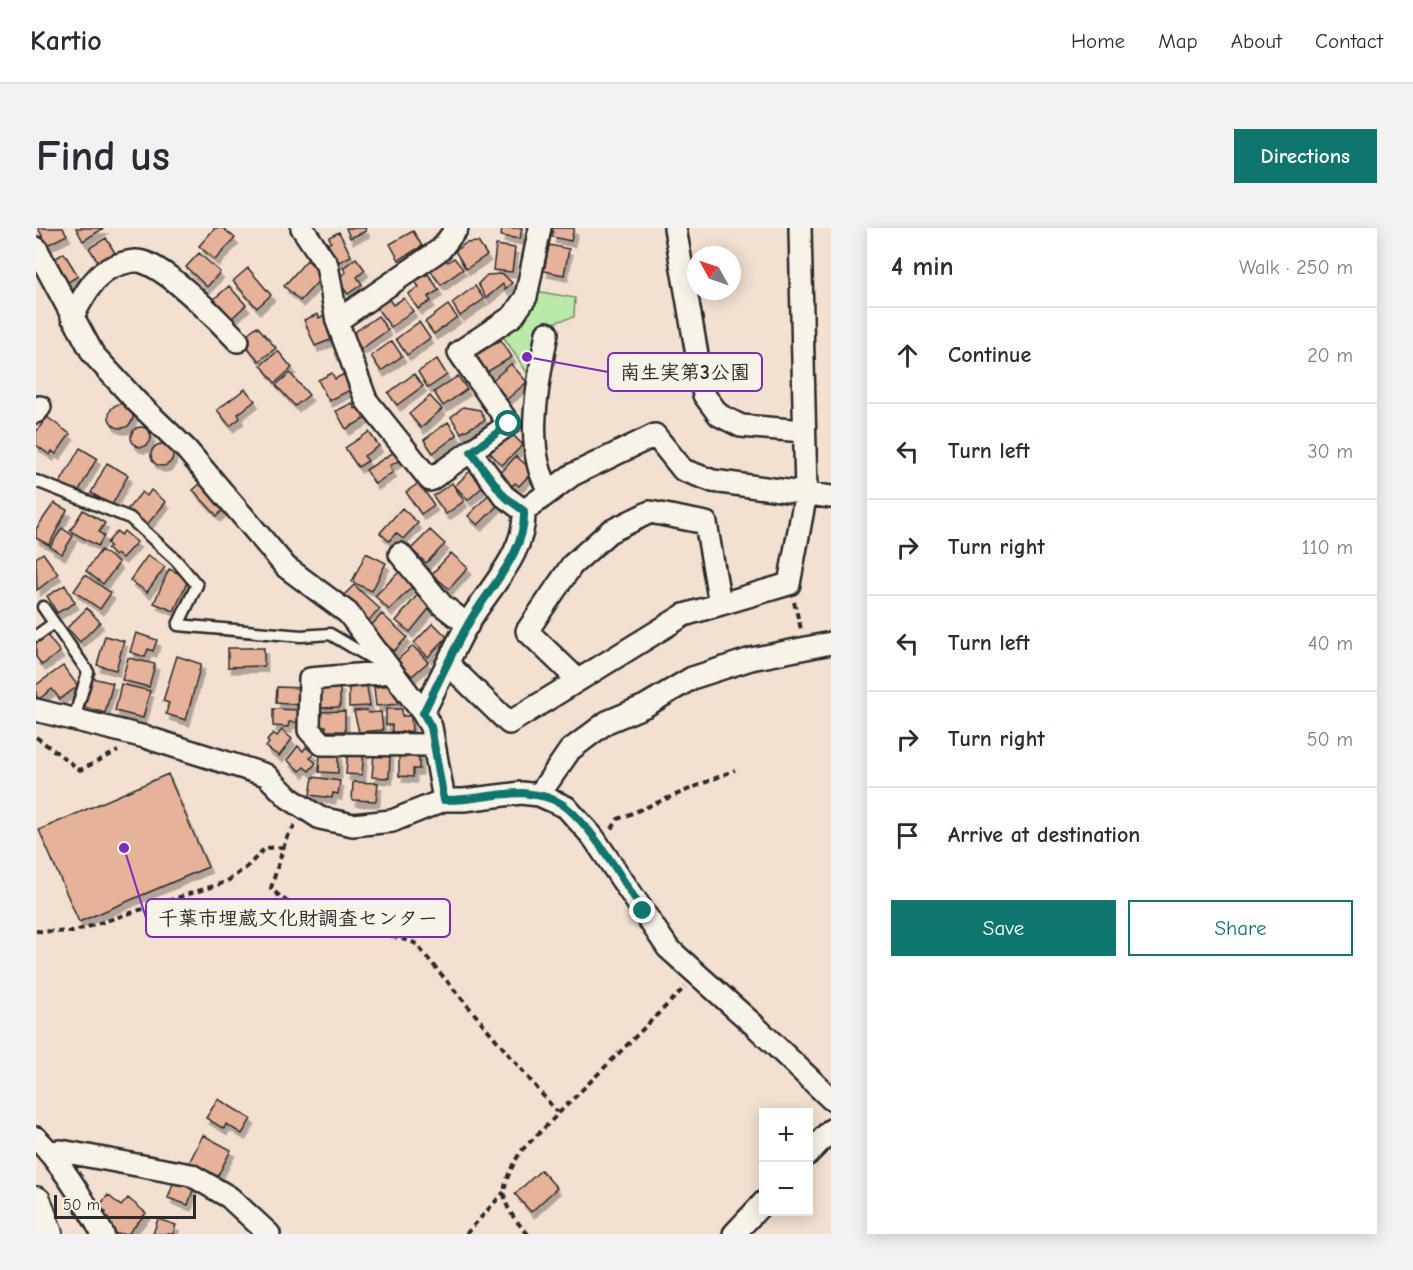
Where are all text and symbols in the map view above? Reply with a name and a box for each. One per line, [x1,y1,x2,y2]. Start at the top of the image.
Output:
text: Kartio [30,25,102,57]
text: Home [1071,29,1125,53]
text: Map [1158,29,1198,53]
text: About [1231,29,1282,53]
text: Contact [1315,29,1383,53]
button: Directions [1234,129,1377,183]
text: Find us [36,132,170,181]
north arrow [687,246,741,300]
text: 4 min [891,252,954,282]
text: Walk · 250 m [1239,256,1353,279]
icon: ahead [891,339,924,372]
text: Continue [948,342,1031,368]
text: 20 m [1307,344,1353,367]
callout: 南生実第3公園 [608,353,762,391]
text: 南生実第3公園 [620,361,750,384]
route start [495,410,521,436]
icon: left [891,435,924,468]
text: Turn left [948,438,1030,464]
text: 30 m [1307,440,1353,463]
icon: right [891,531,924,564]
text: Turn right [948,534,1045,560]
text: 110 m [1302,536,1353,559]
icon: left [891,627,924,660]
text: Turn left [948,630,1030,656]
text: 40 m [1308,632,1353,655]
icon: right [891,723,924,756]
text: Turn right [948,726,1045,752]
text: 50 m [1307,728,1353,751]
icon: arrive [891,819,924,852]
text: Arrive at destination [948,822,1140,848]
route end [629,897,655,923]
callout: 千葉市埋蔵文化財調査センター [146,899,450,937]
button: Save [891,900,1116,956]
button: Share [1128,900,1353,956]
text: 千葉市埋蔵文化財調査センター [158,907,438,930]
map controls [759,1108,813,1216]
button: + [759,1108,813,1162]
button: − [759,1162,813,1216]
scale bar [54,1192,196,1220]
text: 50 m [63,1196,100,1214]

